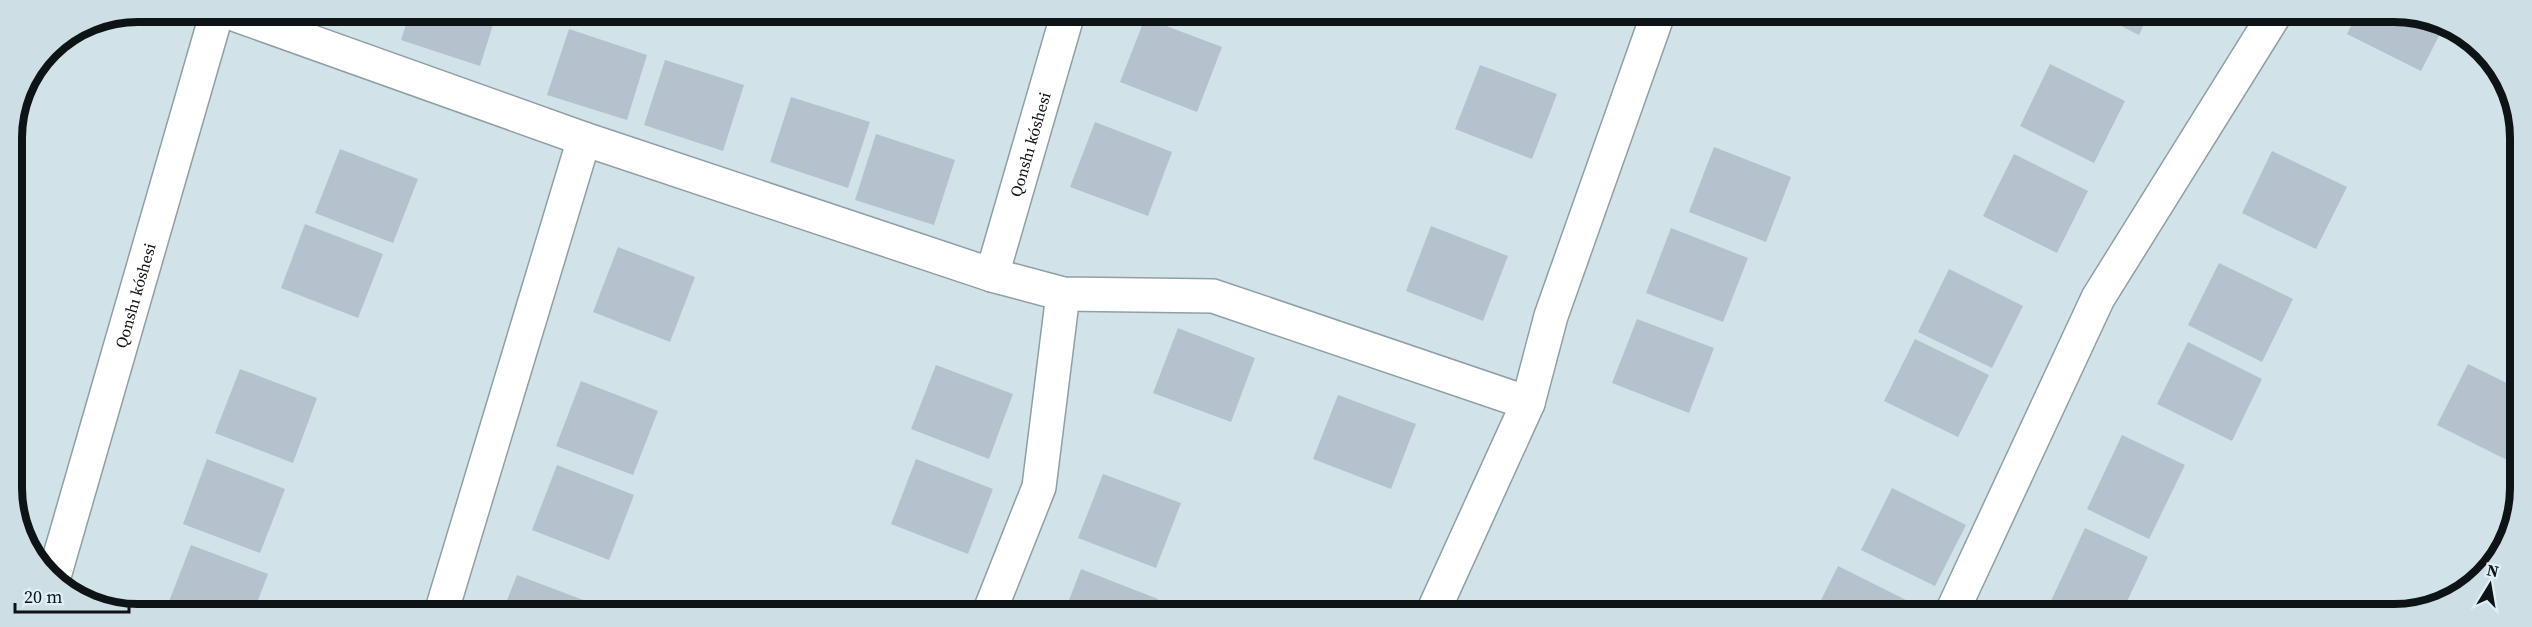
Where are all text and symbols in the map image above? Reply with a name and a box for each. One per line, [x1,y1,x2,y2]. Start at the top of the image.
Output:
street label: Qonshı kóshesi [1004,89,1056,199]
street label: Qonshı kóshesi [110,240,161,351]
north arrow [2460,555,2520,615]
text: N [2485,558,2501,582]
scale bar [15,576,129,614]
text: 20 m [24,584,62,609]

